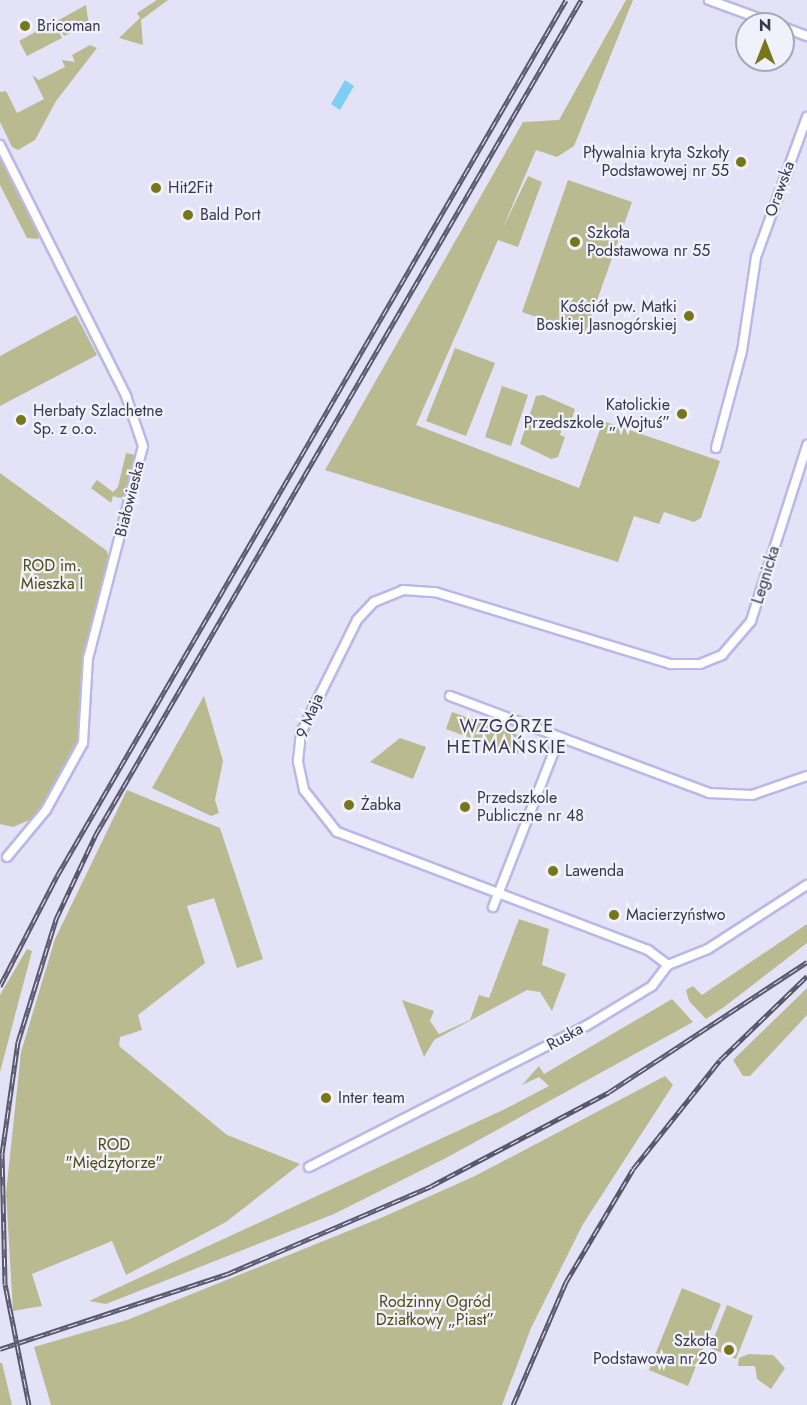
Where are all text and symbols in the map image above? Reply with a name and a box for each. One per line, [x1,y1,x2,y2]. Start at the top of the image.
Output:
north arrow [735,12,795,72]
text: N [759,14,771,37]
place label: Bricoman [37,16,101,36]
marker: Bricoman [18,19,32,33]
place label: Pływalnia kryta Szkoły Podstawowej nr 55 [583,143,729,181]
marker: Pływalnia kryta Szkoły Podstawowej nr 55 [734,155,748,169]
street label: Orawska [761,159,799,219]
place label: Hit2Fit [168,178,213,198]
marker: Hit2Fit [149,181,163,195]
place label: Bald Port [200,205,261,225]
marker: Bald Port [181,208,195,222]
place label: Szkoła Podstawowa nr 55 [587,223,710,261]
marker: Szkoła Podstawowa nr 55 [568,235,582,249]
place label: Kościół pw. Matki Boskiej Jasnogórskiej [536,297,677,335]
marker: Kościół pw. Matki Boskiej Jasnogórskiej [682,309,696,323]
place label: Katolickie Przedszkole „Wojtuś” [524,395,670,433]
place label: Herbaty Szlachetne Sp. z o.o. [33,401,163,439]
marker: Katolickie Przedszkole „Wojtuś” [675,407,689,421]
marker: Herbaty Szlachetne Sp. z o.o. [14,413,28,427]
street label: Białowieska [111,459,149,539]
street label: Legnicka [748,544,784,606]
park label: ROD im. Mieszka I [21,556,83,594]
street label: 9 Maja [292,691,328,741]
district label: WZGÓRZE HETMAŃSKIE [447,716,567,758]
place label: Przedszkole Publiczne nr 48 [477,788,584,826]
place label: Żabka [361,795,401,815]
marker: Żabka [342,798,356,812]
marker: Przedszkole Publiczne nr 48 [458,800,472,814]
place label: Lawenda [565,861,624,881]
marker: Lawenda [546,864,560,878]
place label: Macierzyństwo [626,905,725,925]
marker: Macierzyństwo [607,908,621,922]
street label: Ruska [543,1019,587,1055]
place label: Inter team [338,1088,405,1108]
marker: Inter team [319,1091,333,1105]
park label: ROD "Międzytorze" [65,1135,163,1173]
park label: Rodzinny Ogród Działkowy „Piast” [376,1292,494,1330]
place label: Szkoła Podstawowa nr 20 [593,1331,717,1369]
marker: Szkoła Podstawowa nr 20 [722,1343,736,1357]

